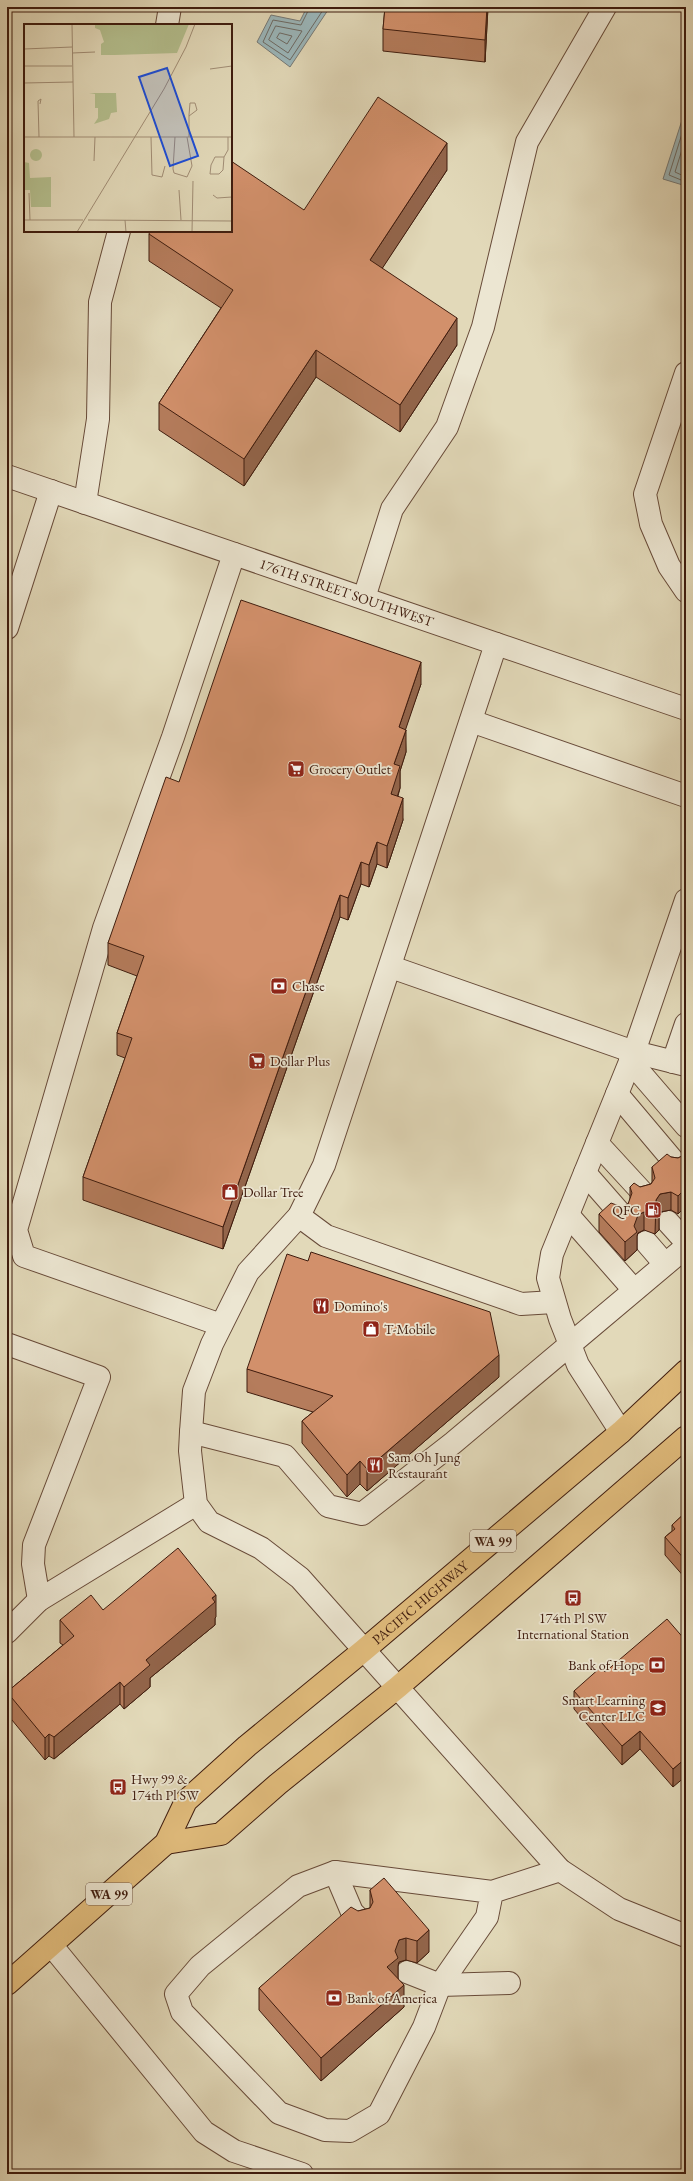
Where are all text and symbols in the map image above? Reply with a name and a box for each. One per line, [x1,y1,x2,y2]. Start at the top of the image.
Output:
inset map [24,24,232,232]
street label: 176TH STREET SOUTHWEST [257,554,436,631]
supermarket icon: Grocery Outlet [286,759,306,779]
place label: Grocery Outlet [309,760,392,778]
bank icon: Chase [269,976,289,996]
place label: Chase [292,977,325,995]
supermarket icon: Dollar Plus [247,1051,267,1071]
place label: Dollar Plus [270,1052,331,1070]
shop icon: Dollar Tree [220,1182,240,1202]
place label: Dollar Tree [243,1183,304,1201]
fuel station icon: QFC [643,1200,663,1220]
place label: QFC [612,1201,640,1219]
restaurant icon: Domino's [311,1296,331,1316]
place label: Domino's [334,1297,388,1315]
shop icon: T-Mobile [361,1319,381,1339]
place label: T-Mobile [384,1320,436,1338]
place label: Sam Oh Jung Restaurant [388,1448,461,1482]
restaurant icon: Sam Oh Jung Restaurant [365,1455,385,1475]
road number: WA 99 [470,1530,516,1552]
street label: PACIFIC HIGHWAY [368,1556,473,1648]
bus stop icon: 174th Pl SW International Station [563,1588,583,1608]
place label: 174th Pl SW International Station [517,1609,630,1643]
bank icon: Bank of Hope [647,1655,667,1675]
place label: Bank of Hope [568,1656,645,1674]
place label: Smart Learning Center LLC [562,1691,646,1725]
school or university icon: Smart Learning Center LLC [648,1698,668,1718]
place label: Hwy 99 & 174th Pl SW [131,1770,200,1804]
bus stop icon: Hwy 99 & 174th Pl SW [108,1777,128,1797]
road number: WA 99 [86,1883,132,1905]
bank icon: Bank of America [324,1988,344,2008]
place label: Bank of America [347,1989,437,2007]

